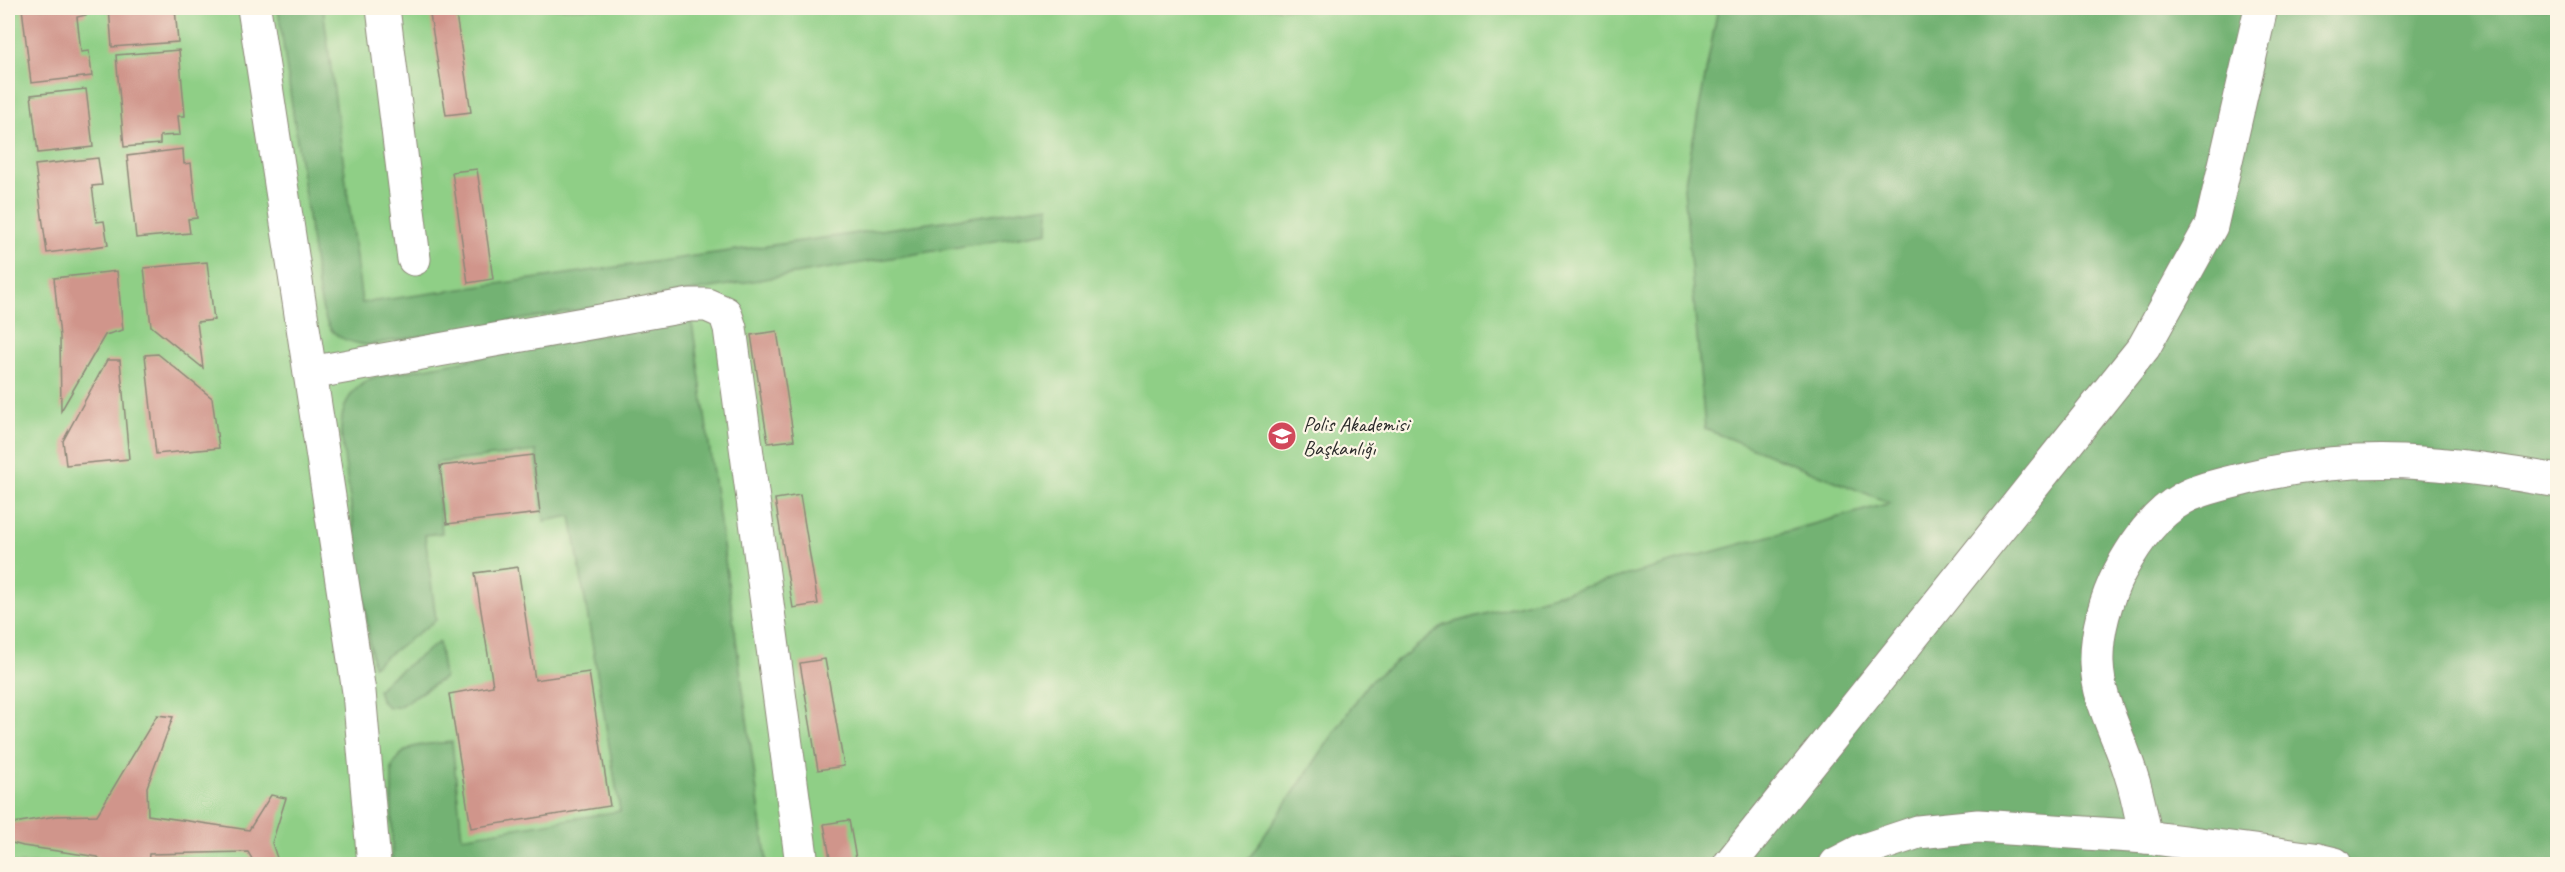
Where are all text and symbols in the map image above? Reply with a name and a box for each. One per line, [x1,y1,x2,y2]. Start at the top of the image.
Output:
place label: Polis Akademisi Başkanlığı [1303,411,1412,461]
school or university icon: Polis Akademisi Başkanlığı [1266,420,1298,452]

